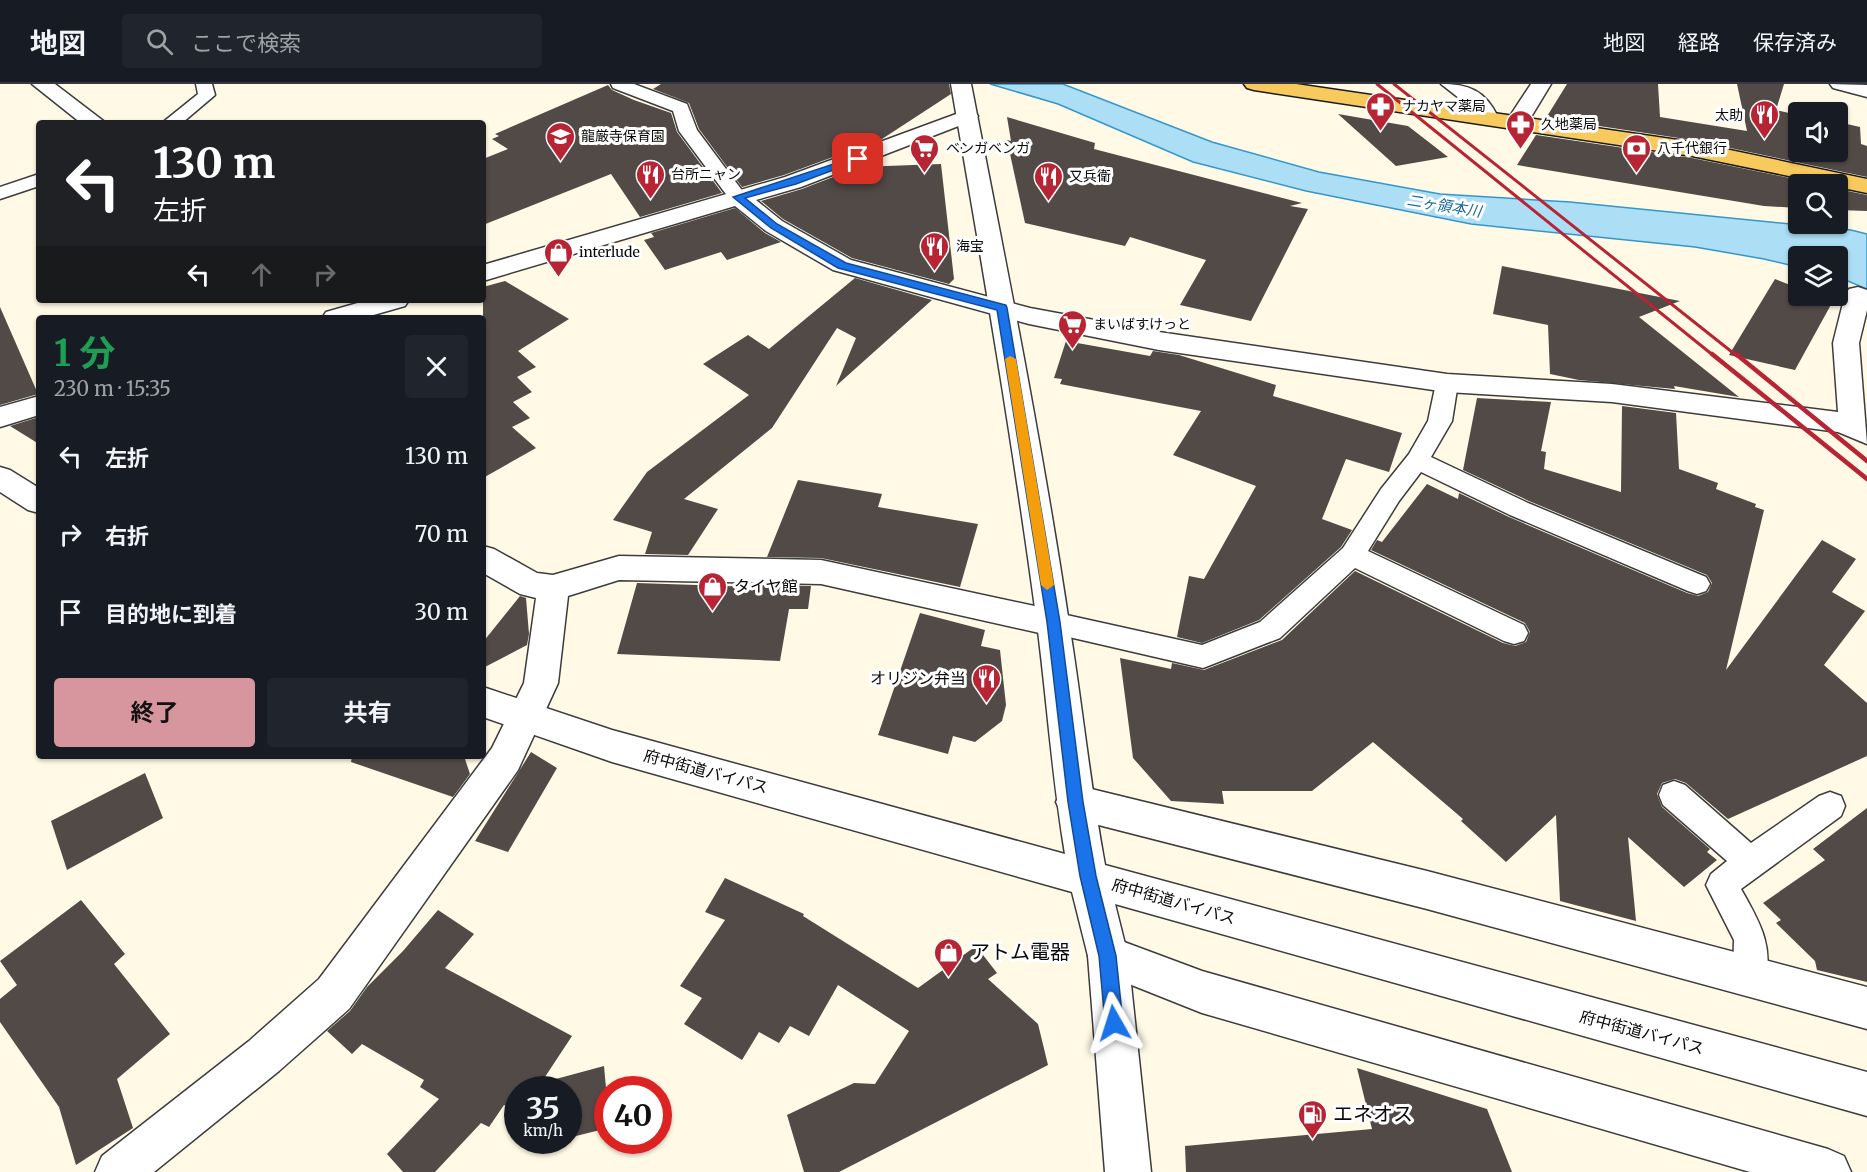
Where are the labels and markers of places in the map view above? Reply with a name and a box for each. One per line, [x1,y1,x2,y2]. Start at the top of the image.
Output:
pharmacy icon: ナカヤマ薬局 [1365,90,1397,132]
place label: ナカヤマ薬局 [1402,97,1486,115]
restaurant icon: 太助 [1748,99,1780,141]
place label: 太助 [1715,106,1743,124]
pharmacy icon: 久地薬局 [1504,108,1536,150]
place label: 久地薬局 [1541,115,1597,133]
school or university icon: 龍厳寺保育園 [544,120,576,162]
place label: 龍厳寺保育園 [581,127,665,145]
supermarket icon: ベンガベンガ [909,132,941,174]
bank icon: 八千代銀行 [1620,132,1652,174]
pin [832,133,883,184]
place label: ベンガベンガ [946,139,1030,157]
place label: 八千代銀行 [1657,139,1727,157]
restaurant icon: 台所ニャン [634,158,666,200]
restaurant icon: 又兵衛 [1032,160,1064,202]
place label: 台所ニャン [671,165,741,183]
place label: 又兵衛 [1069,167,1111,185]
restaurant icon: 海宝 [919,230,951,272]
shop icon: interlude [542,236,574,278]
place label: 海宝 [956,237,984,255]
place label: interlude [579,243,640,261]
supermarket icon: まいばすけっと [1056,308,1088,350]
place label: まいばすけっと [1093,315,1191,333]
shop icon: タイヤ館 [697,570,729,612]
place label: タイヤ館 [734,576,798,596]
restaurant icon: オリジン弁当 [971,662,1003,704]
place label: オリジン弁当 [870,668,966,688]
shop icon: アトム電器 [933,936,965,978]
place label: アトム電器 [970,939,1070,964]
fuel station icon: エネオス [1296,1098,1328,1140]
place label: エネオス [1333,1101,1413,1126]

